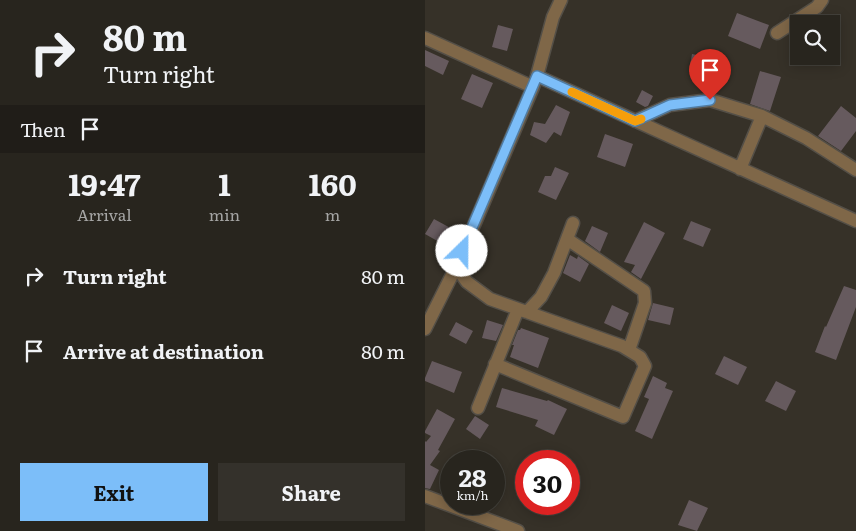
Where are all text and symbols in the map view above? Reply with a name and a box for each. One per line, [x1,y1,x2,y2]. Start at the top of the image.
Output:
text: 80 m [103,10,187,62]
map controls [790,15,840,65]
button: search [790,15,840,65]
icon: right [20,20,85,85]
pin [689,49,731,100]
icon: arrive [696,56,724,84]
text: Turn right [103,57,215,90]
text: Then [20,115,66,143]
icon: arrive [76,115,104,143]
text: 19:47 [68,161,141,205]
text: 1 [218,161,231,205]
text: 160 [308,161,357,205]
text: Arrival [77,202,132,226]
text: min [209,202,240,226]
text: m [325,202,340,226]
position arrow [435,224,487,276]
icon: right [20,262,48,290]
text: Turn right [63,262,167,290]
text: 80 m [361,262,405,290]
icon: arrive [20,337,48,365]
text: Arrive at destination [63,337,264,365]
text: 80 m [361,337,405,365]
speed limit sign: 30 [515,450,580,515]
text: 28 [458,458,487,495]
button: Exit [20,463,208,521]
button: Share [218,463,405,521]
text: km/h [457,486,488,504]

